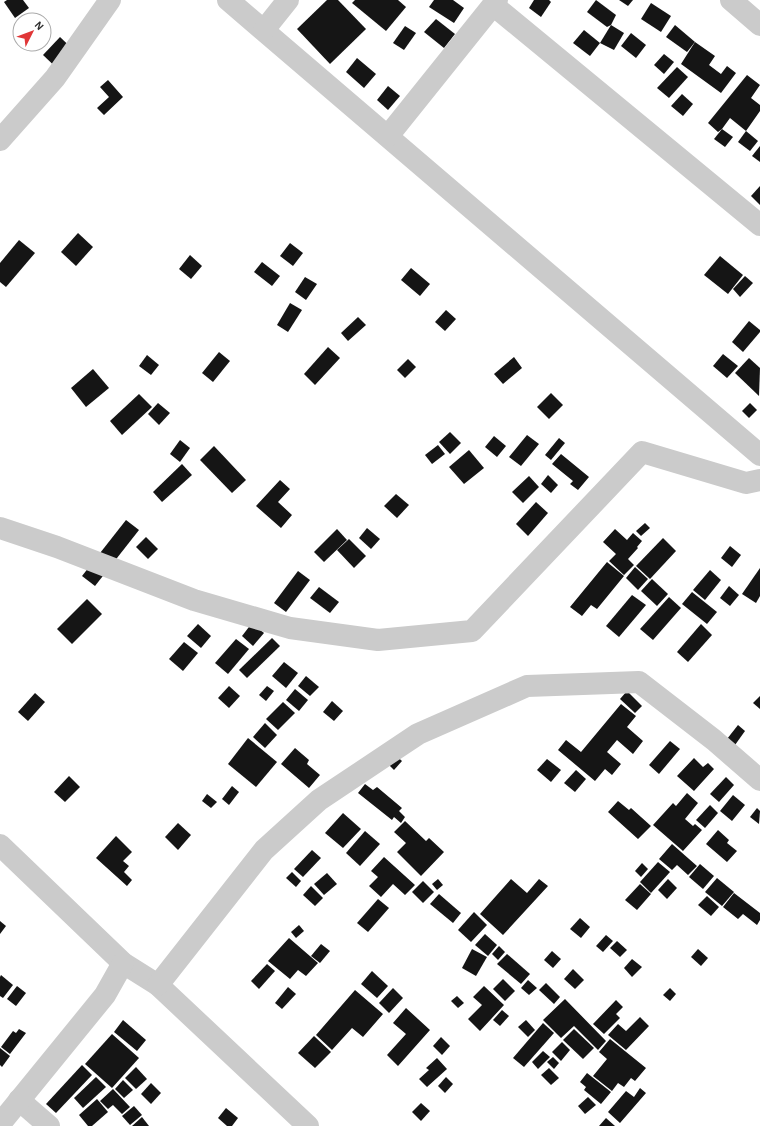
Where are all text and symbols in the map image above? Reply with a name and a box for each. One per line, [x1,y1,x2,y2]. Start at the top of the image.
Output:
north arrow [12,12,52,52]
text: N [32,19,46,32]

